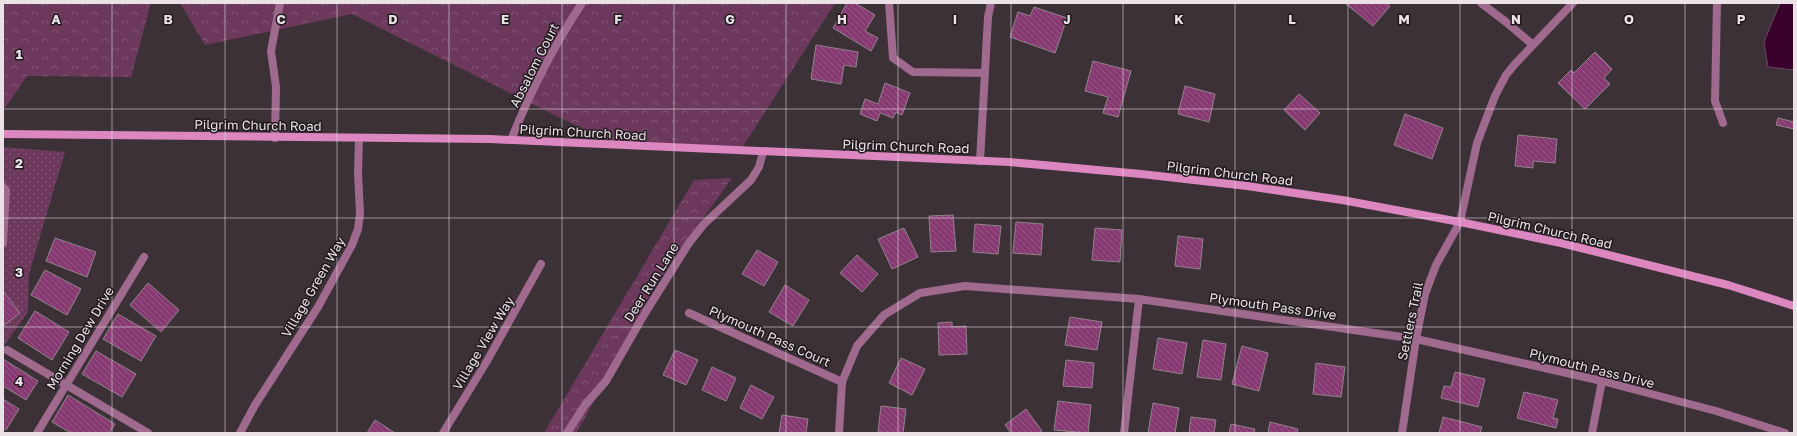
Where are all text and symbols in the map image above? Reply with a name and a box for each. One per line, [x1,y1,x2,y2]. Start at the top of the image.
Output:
text: A [51,11,61,27]
text: B [163,11,173,27]
text: C [276,11,286,27]
text: D [388,11,398,27]
text: E [501,11,509,27]
text: F [614,11,622,27]
text: G [725,11,735,27]
text: H [837,11,847,27]
text: I [953,11,957,27]
text: J [1063,11,1071,27]
text: K [1174,11,1184,27]
text: L [1288,11,1296,27]
text: M [1398,11,1410,27]
text: N [1511,11,1521,27]
text: O [1624,11,1634,27]
text: P [1737,11,1746,27]
street label: Absalom Court [506,20,562,110]
text: 1 [16,46,23,62]
street label: Pilgrim Church Road [194,116,322,134]
street label: Pilgrim Church Road [519,121,647,143]
street label: Pilgrim Church Road [842,136,970,156]
text: 2 [15,155,23,171]
street label: Pilgrim Church Road [1166,157,1294,189]
street label: Pilgrim Church Road [1486,208,1614,252]
street label: Village Green Way [278,233,349,340]
street label: Deer Run Lane [620,239,682,325]
text: 3 [15,264,23,280]
street label: Settlers Trail [1394,280,1426,362]
street label: Morning Dew Drive [43,284,117,392]
street label: Plymouth Pass Drive [1208,289,1338,323]
street label: Village View Way [449,293,518,393]
street label: Plymouth Pass Court [707,302,833,370]
street label: Plymouth Pass Drive [1528,345,1656,391]
text: 4 [15,373,23,389]

